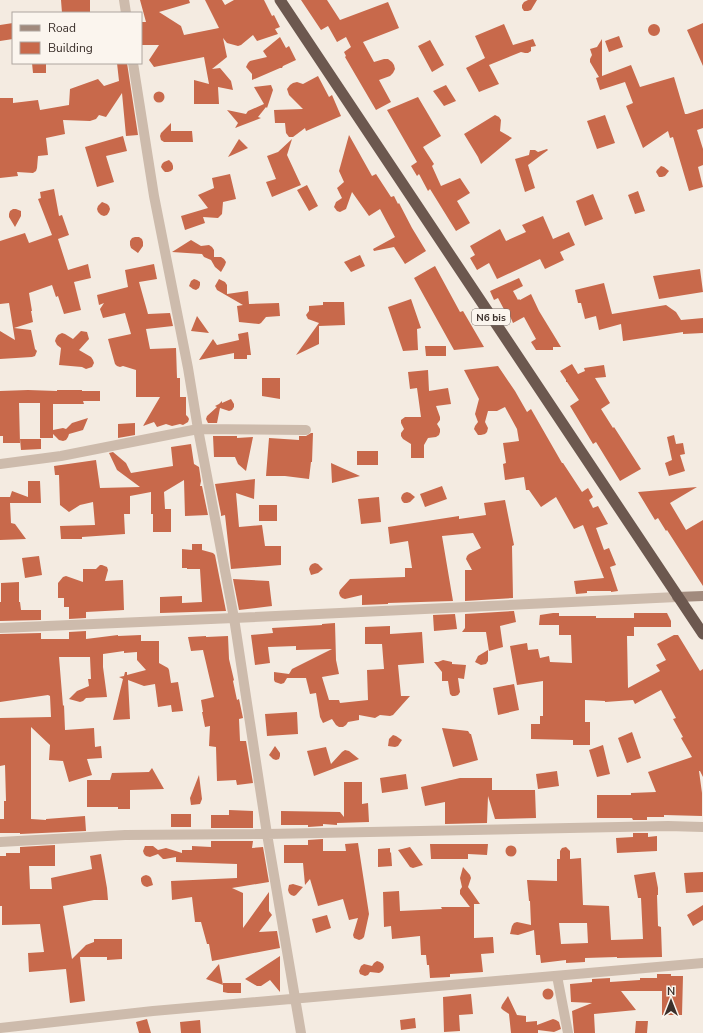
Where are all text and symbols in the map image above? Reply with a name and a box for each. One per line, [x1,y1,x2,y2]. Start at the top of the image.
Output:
legend [12,12,142,64]
text: Road [48,20,76,36]
text: Building [48,40,93,56]
road number: N6 bis [472,309,510,325]
north arrow [651,981,691,1021]
text: N [667,984,675,999]

